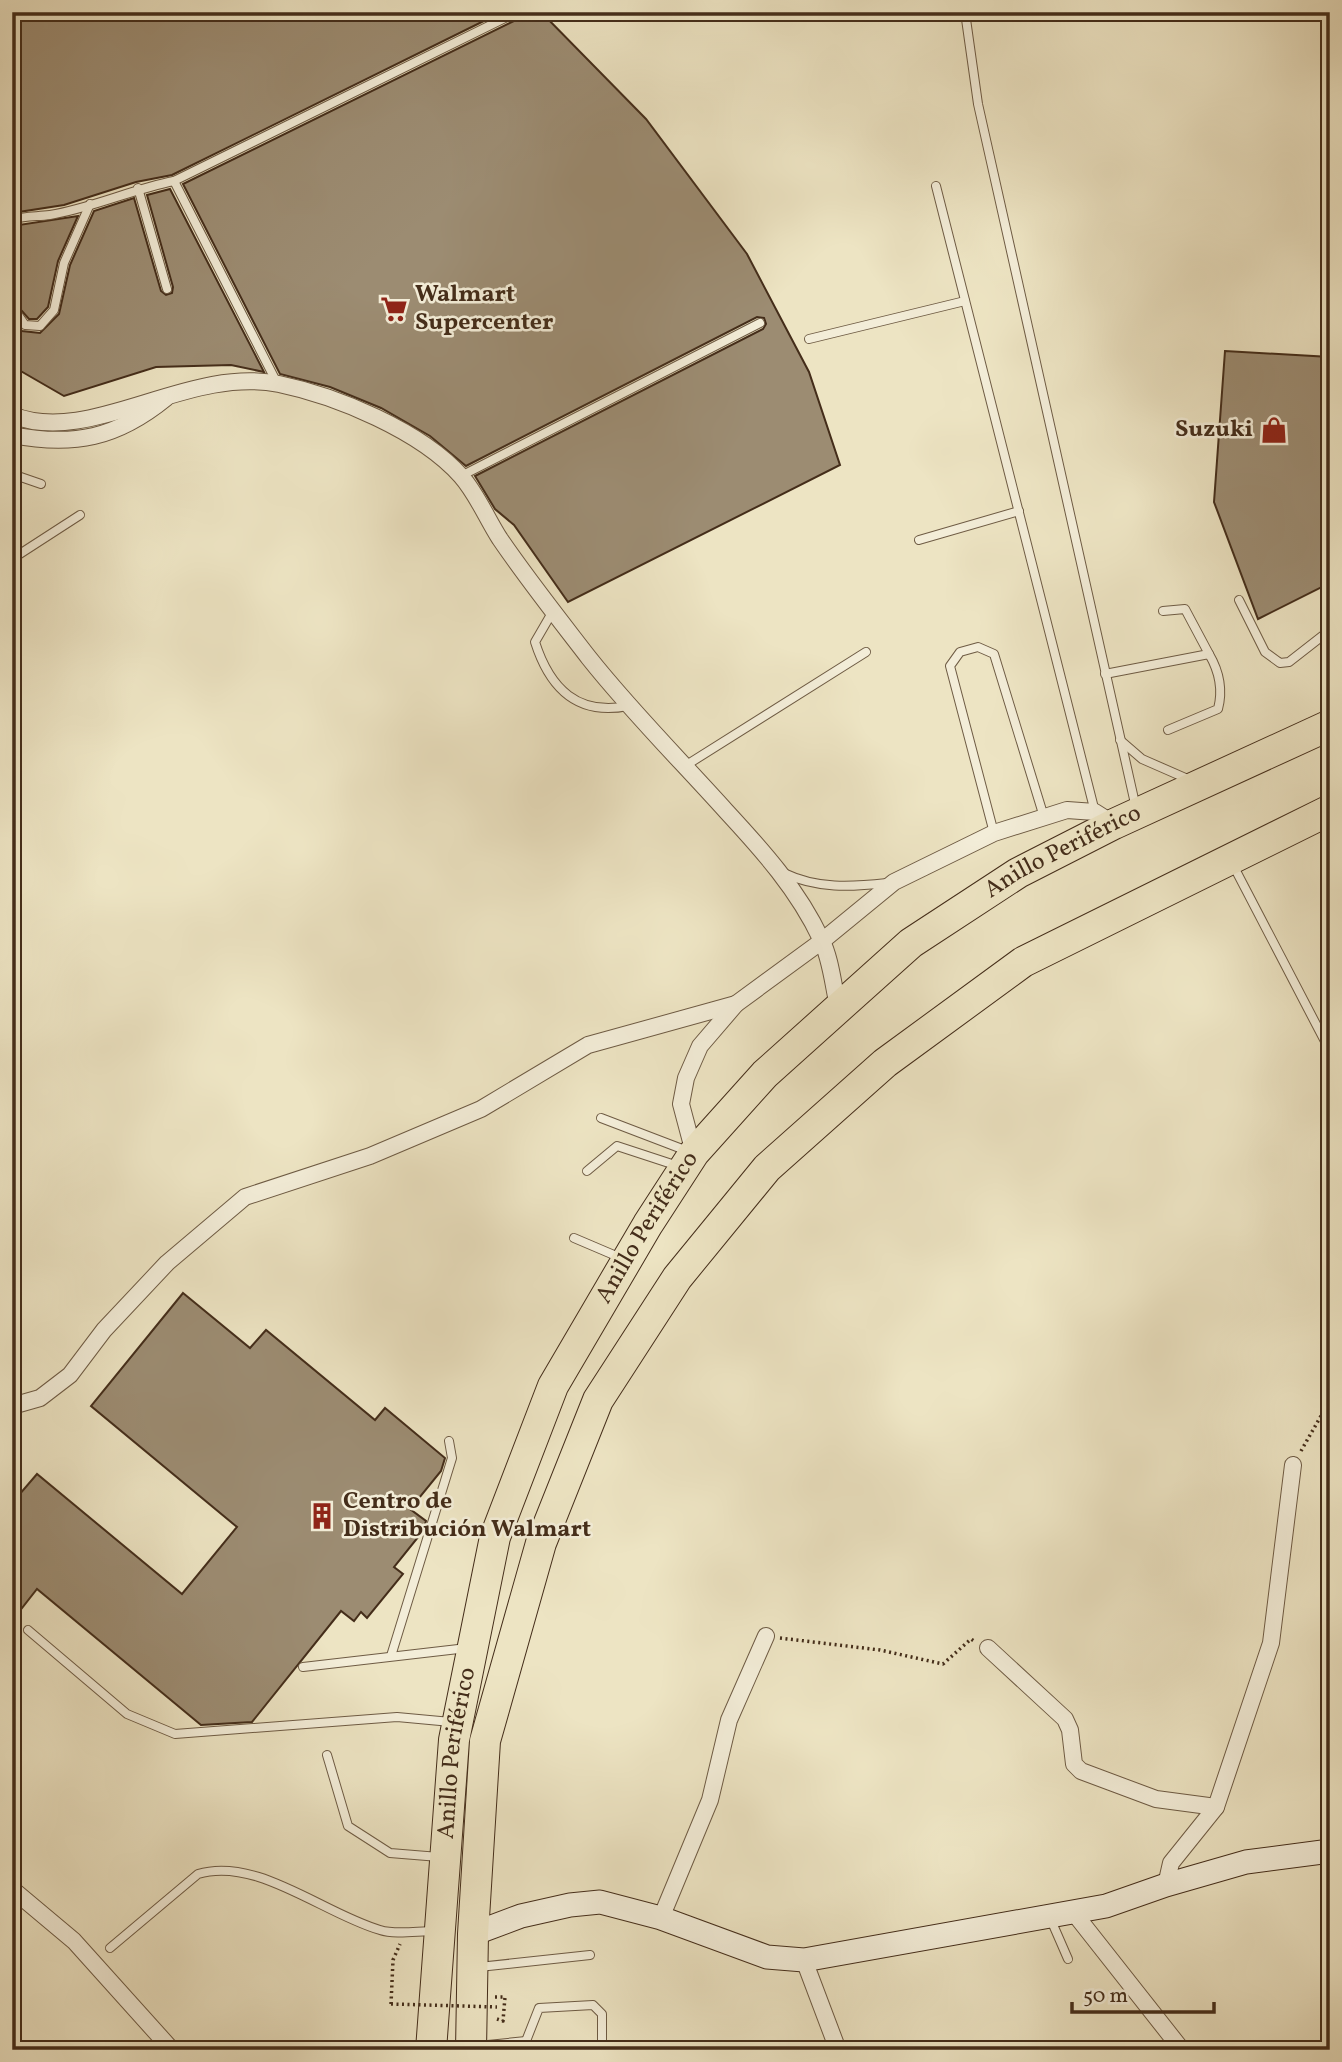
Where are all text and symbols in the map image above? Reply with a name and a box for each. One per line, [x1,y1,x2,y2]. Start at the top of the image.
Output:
place label: Walmart Supercenter [415,278,554,340]
supermarket icon: Walmart Supercenter [379,294,409,324]
place label: Suzuki [1175,413,1253,447]
shop icon: Suzuki [1259,415,1289,445]
street label: Anillo Periférico [978,797,1147,907]
street label: Anillo Periférico [588,1145,707,1310]
place label: Centro de Distribución Walmart [343,1485,591,1547]
building icon: Centro de Distribución Walmart [307,1501,337,1531]
street label: Anillo Periférico [430,1664,485,1840]
scale bar [1072,1971,1214,2015]
text: 50 m [1083,1982,1128,2011]

